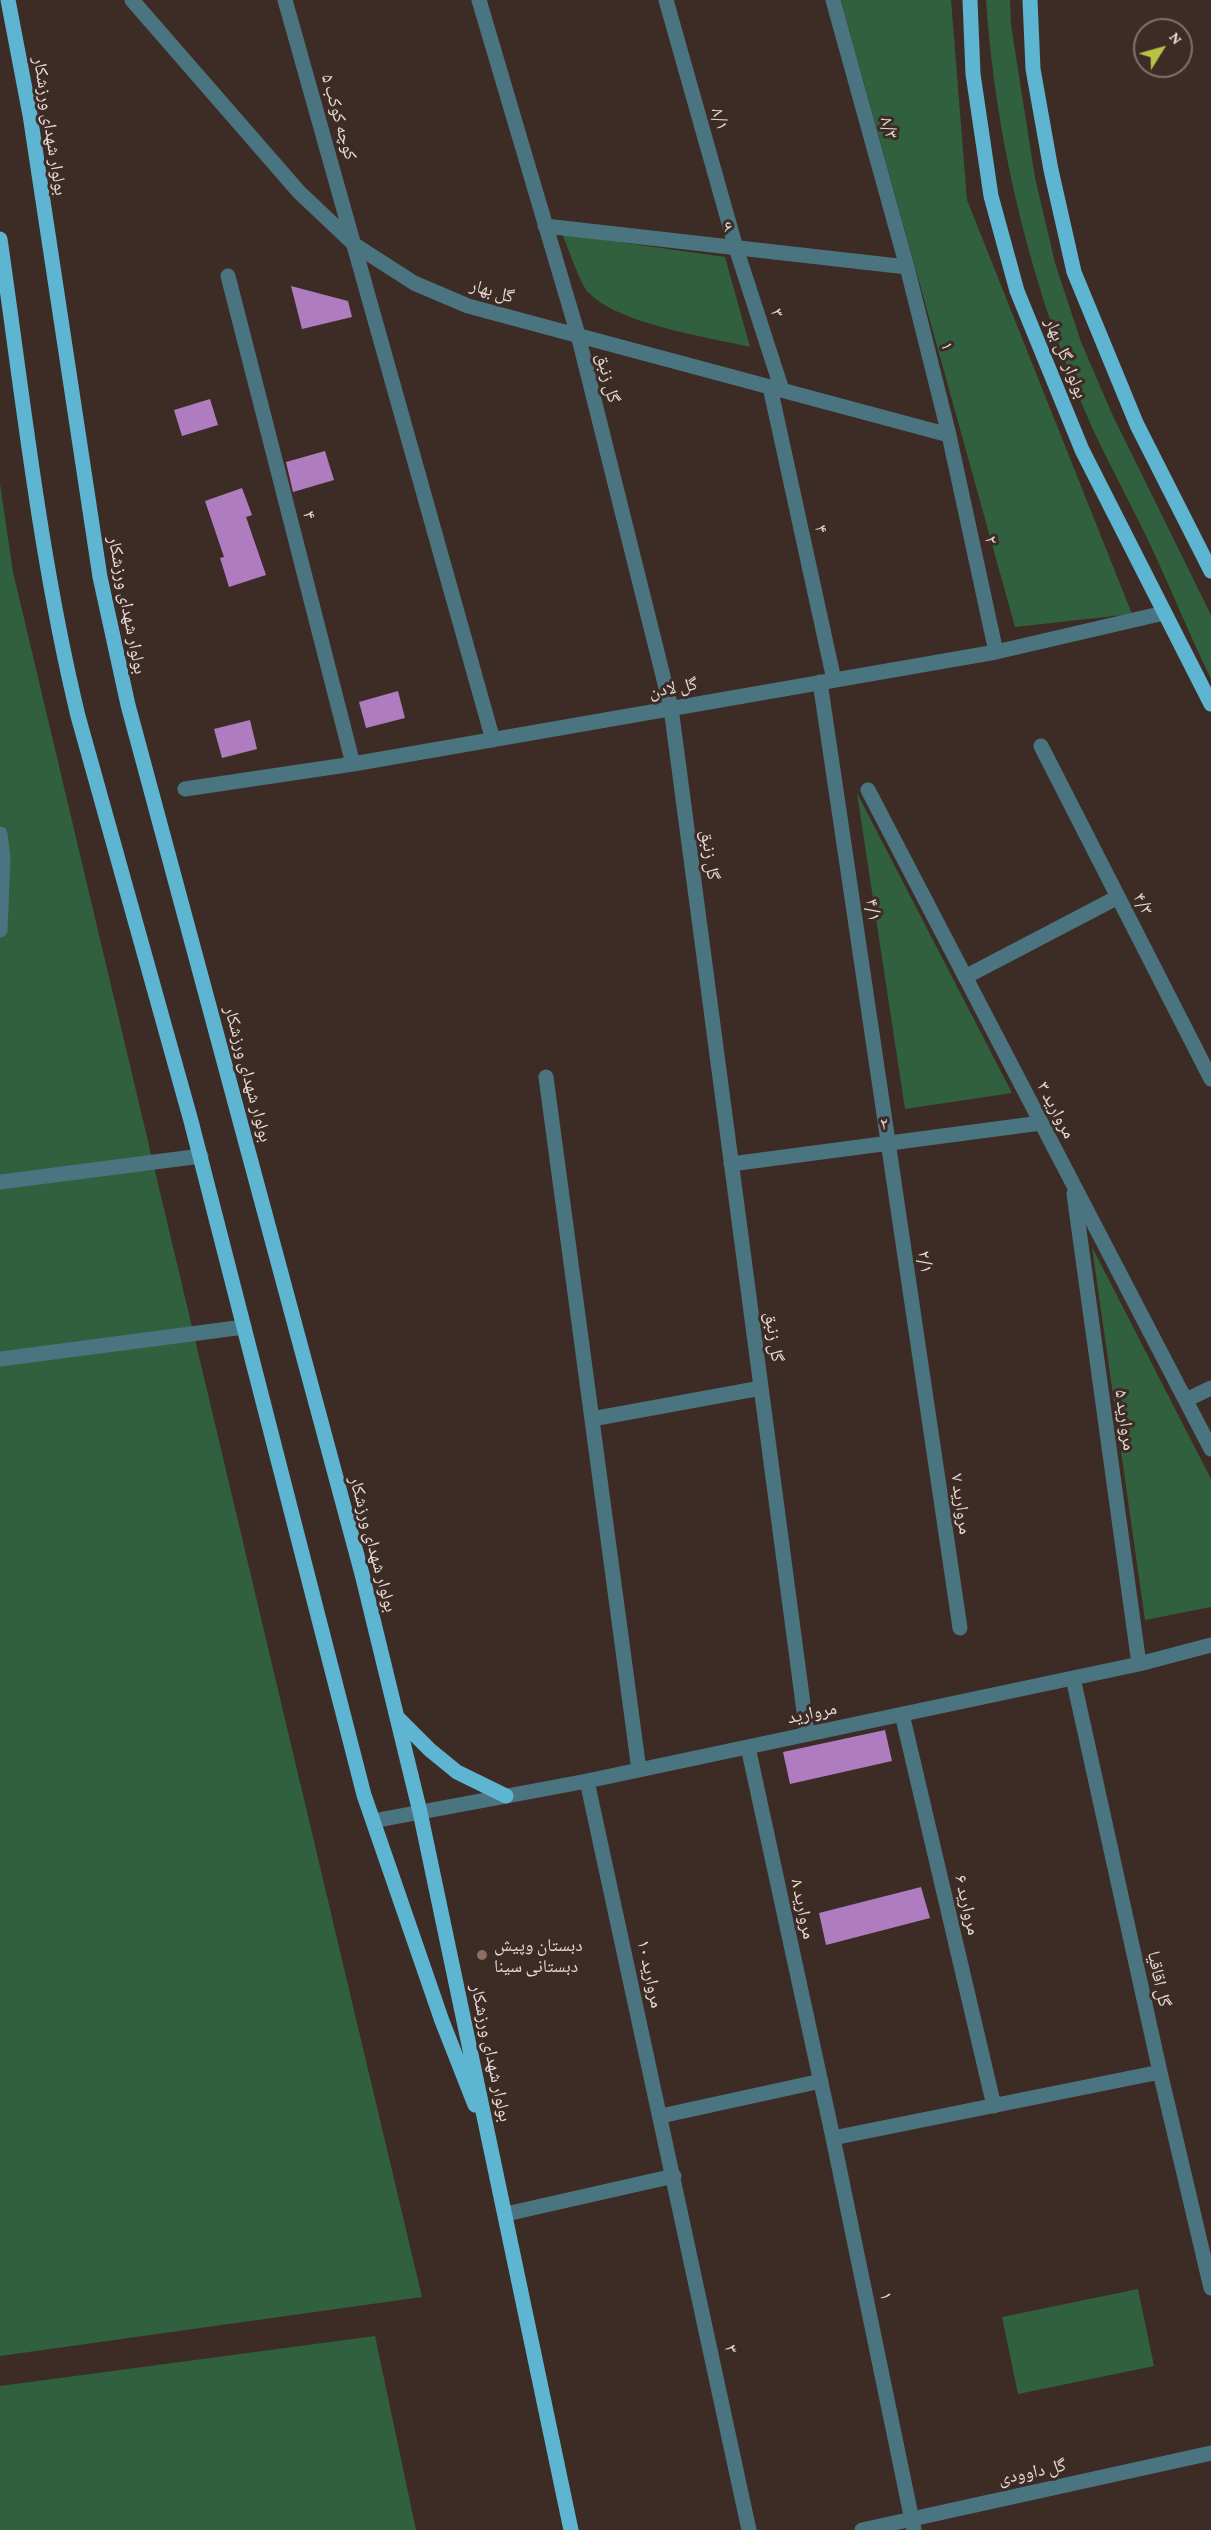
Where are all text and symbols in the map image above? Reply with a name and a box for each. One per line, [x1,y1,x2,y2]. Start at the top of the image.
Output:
north arrow [1133,18,1193,78]
text: N [1166,29,1186,48]
street label: بولوار شهدای ورزشکار [28,55,72,197]
street label: کوچه کوکب ۵ [316,72,362,162]
street label: ۸/۱ [707,105,733,133]
street label: ۸/۳ [876,114,902,142]
street label: ۶ [723,216,733,238]
street label: گل بهار [467,274,517,308]
street label: ۳ [765,306,789,320]
street label: بولوار گل بهار [1040,315,1092,401]
street label: ۱ [936,339,958,353]
street label: گل زنبق [591,351,625,405]
street label: ۴ [298,508,320,522]
street label: ۴ [810,523,832,535]
street label: بولوار شهدای ورزشکار [103,534,151,676]
street label: ۲ [980,534,1002,546]
street label: گل لادن [647,673,699,703]
street label: گل زنبق [696,829,724,881]
street label: ۴/۳ [1128,889,1158,919]
street label: ۴/۱ [861,897,885,923]
street label: بولوار شهدای ورزشکار [219,1004,277,1144]
street label: مروارید ۳ [1032,1078,1080,1142]
street label: ۲ [879,1113,889,1135]
street label: ۲/۱ [913,1249,937,1275]
street label: گل زنبق [760,1311,788,1363]
street label: مروارید ۵ [1110,1388,1140,1452]
street label: مروارید ۷ [946,1472,976,1536]
street label: بولوار شهدای ورزشکار [344,1474,402,1614]
street label: مروارید [785,1697,839,1729]
street label: مروارید ۶ [950,1873,984,1937]
street label: مروارید ۸ [786,1877,820,1941]
place label: دبستان وپیش دبستانی سینا [494,1934,583,1976]
street label: مروارید ۱۰ [632,1938,668,2010]
marker: دبستان وپیش دبستانی سینا [475,1948,489,1962]
street label: گل اقاقیا [1143,1949,1175,2009]
street label: بولوار شهدای ورزشکار [466,1982,516,2124]
street label: ۱ [875,2290,897,2302]
street label: ۳ [720,2343,742,2355]
street label: گل داوودی [996,2454,1068,2490]

